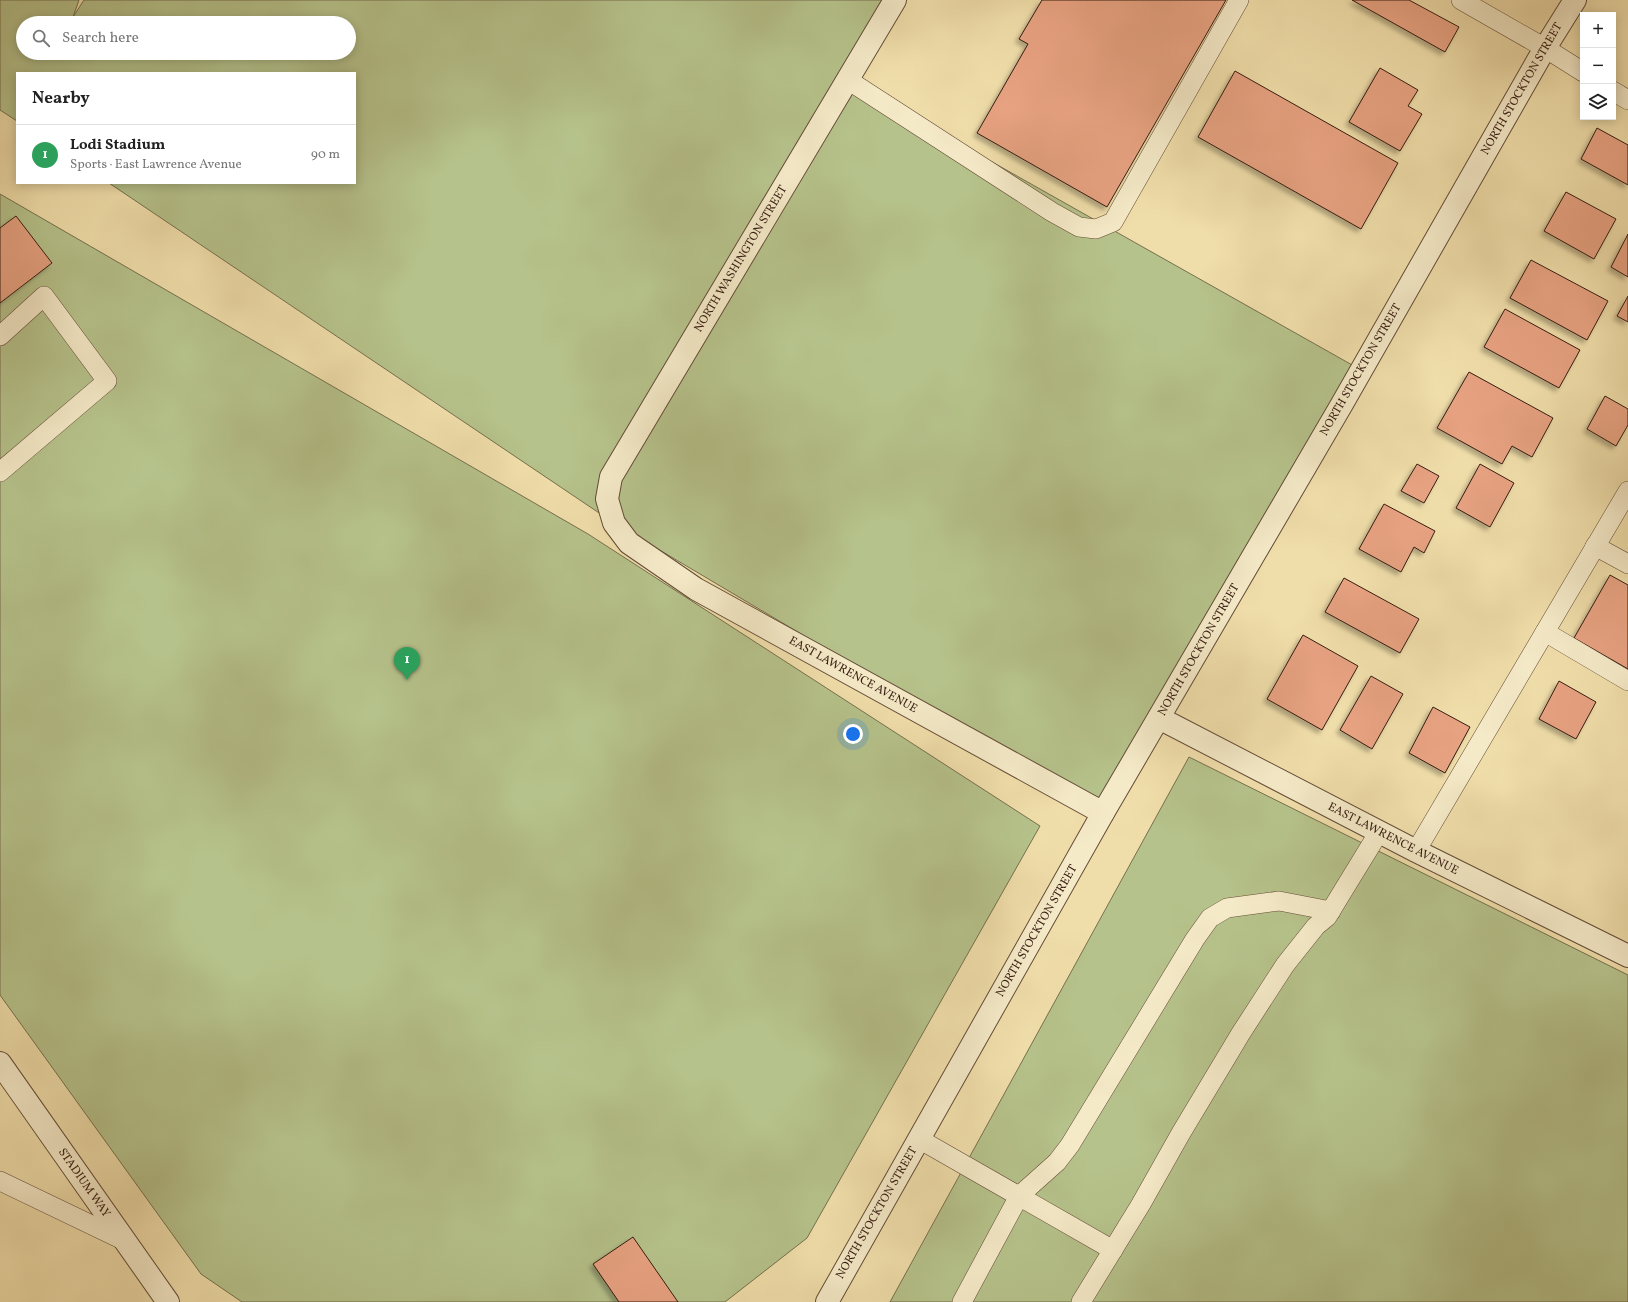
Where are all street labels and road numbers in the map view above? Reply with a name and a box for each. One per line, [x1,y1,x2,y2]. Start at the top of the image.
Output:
street label: NORTH STOCKTON STREET [1478,20,1566,158]
street label: NORTH WASHINGTON STREET [691,183,791,335]
street label: NORTH STOCKTON STREET [1317,301,1405,439]
street label: NORTH STOCKTON STREET [1155,581,1243,719]
street label: EAST LAWRENCE AVENUE [786,633,920,717]
street label: EAST LAWRENCE AVENUE [1325,799,1461,879]
street label: NORTH STOCKTON STREET [993,862,1081,1000]
street label: NORTH STOCKTON STREET [833,1144,921,1282]
street label: STADIUM WAY [54,1145,114,1221]

